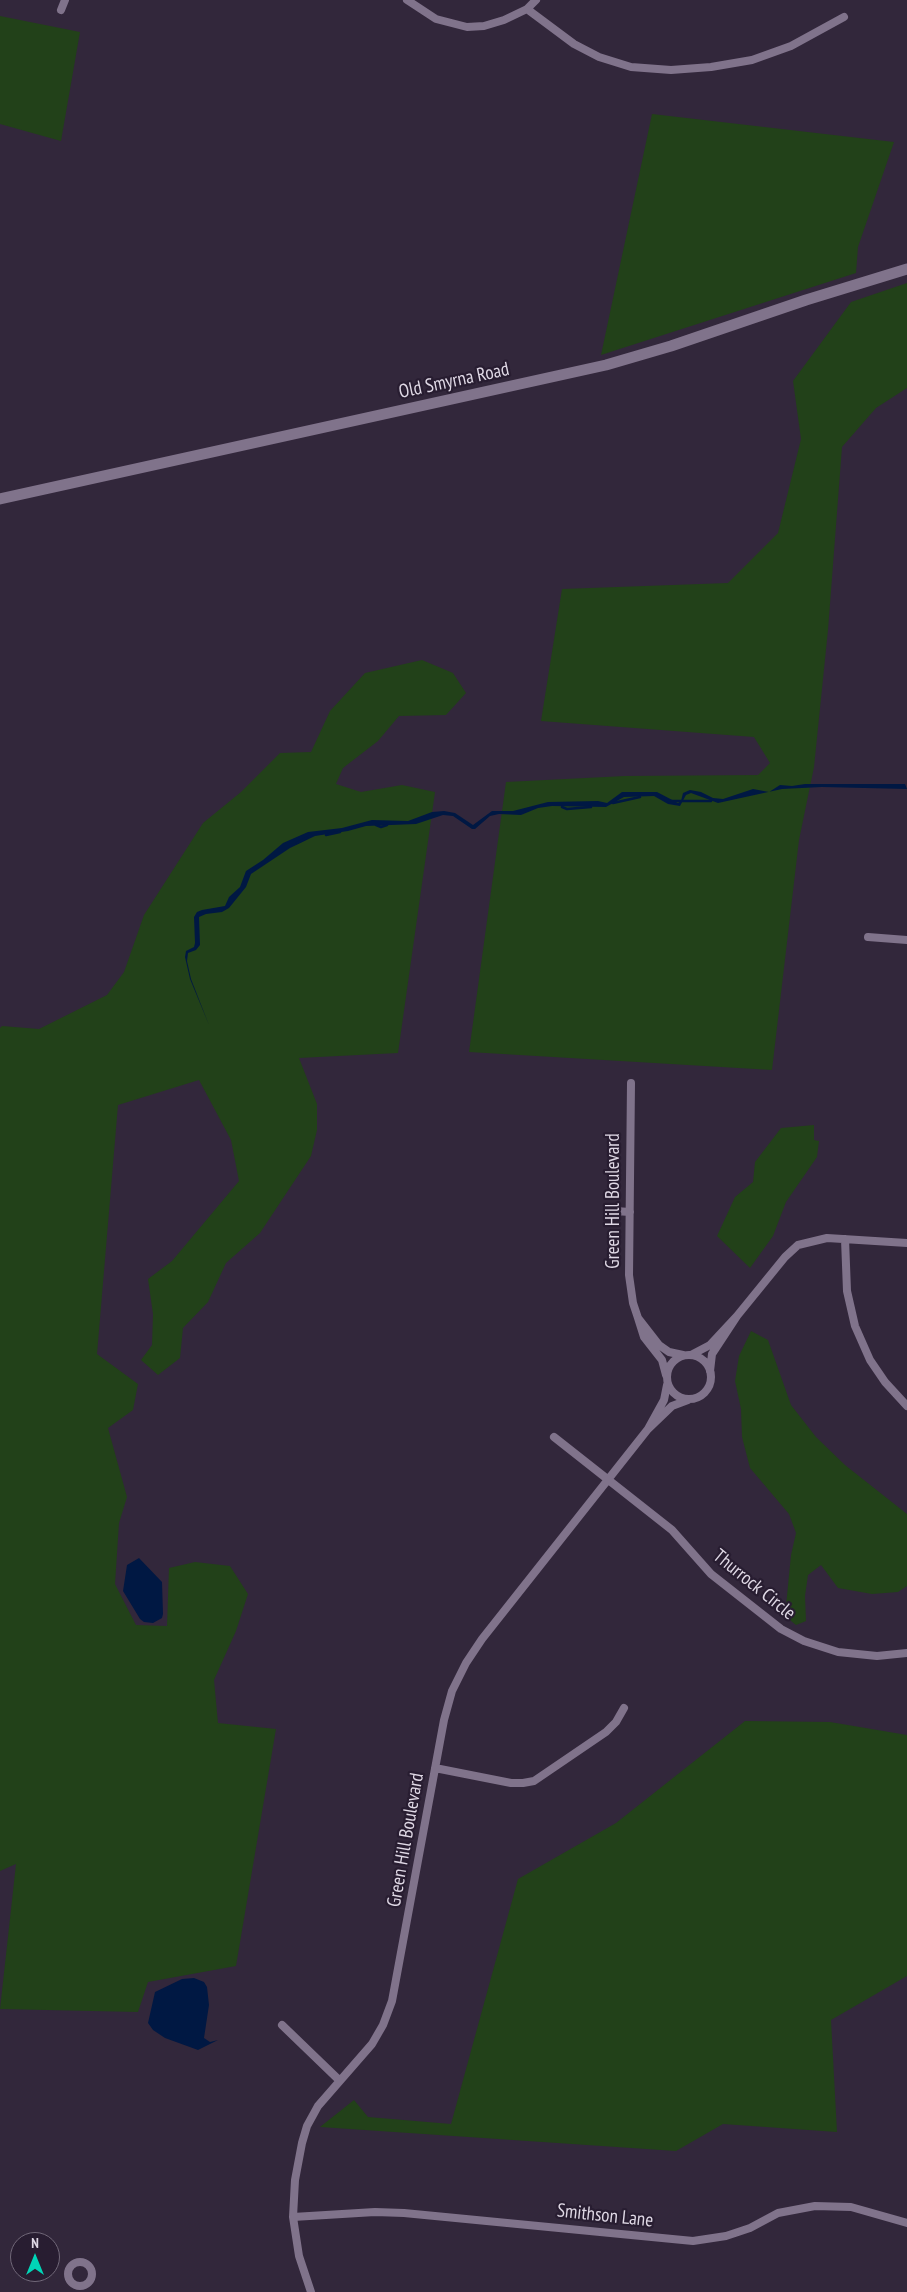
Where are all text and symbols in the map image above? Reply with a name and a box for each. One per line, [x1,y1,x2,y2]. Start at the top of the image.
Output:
street label: Old Smyrna Road [397,358,511,404]
street label: Green Hill Boulevard [603,1133,625,1269]
street label: Thurrock Circle [708,1545,800,1625]
street label: Green Hill Boulevard [383,1771,429,1909]
street label: Smithson Lane [556,2200,654,2232]
north arrow [10,2232,60,2282]
text: N [31,2234,39,2252]

